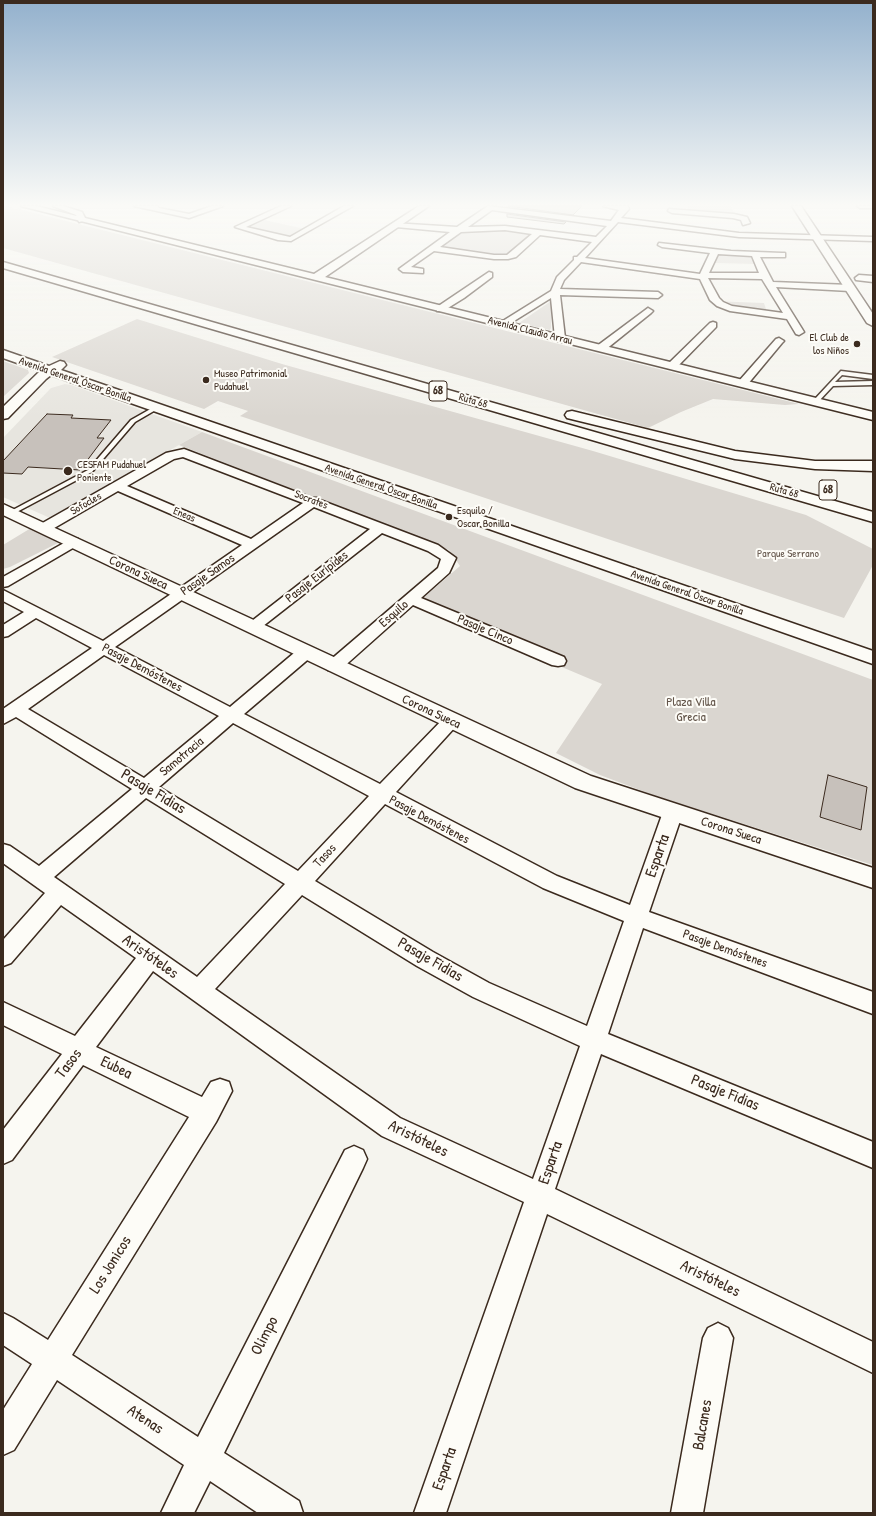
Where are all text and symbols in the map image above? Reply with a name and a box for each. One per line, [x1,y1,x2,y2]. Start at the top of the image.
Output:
street label: Avenida Claudio Arrau [486,314,574,348]
place label: El Club de los Niños [810,331,849,357]
marker: El Club de los Niños [852,339,862,349]
street label: Avenida General Óscar Bonilla [17,355,133,405]
place label: Museo Patrimonial Pudahuel [214,367,287,393]
marker: Museo Patrimonial Pudahuel [201,375,211,385]
road number: 68 [429,381,447,401]
street label: Ruta 68 [457,391,489,411]
place label: CESFAM Pudahuel Poniente [77,458,146,484]
street label: Avenida General Óscar Bonilla [323,462,439,512]
marker: CESFAM Pudahuel Poniente [62,465,74,477]
road number: 68 [819,480,837,500]
street label: Ruta 68 [768,481,800,501]
street label: Socrates [292,488,330,512]
street label: Sofocles [68,490,104,518]
street label: Eneas [171,504,197,526]
place label: Esquilo / Oscar Bonilla [457,504,509,530]
marker: Esquilo / Oscar Bonilla [444,512,454,522]
park label: Parque Serrano [757,547,819,561]
street label: Pasaje Eurípides [283,548,351,606]
street label: Pasaje Samos [178,551,238,599]
street label: Corona Sueca [106,553,170,593]
street label: Avenida General Óscar Bonilla [629,568,745,618]
street label: Esquilo [376,597,412,631]
street label: Pasaje Cinco [455,611,515,649]
street label: Pasaje Demóstenes [99,640,185,696]
street label: Corona Sueca [399,692,463,732]
park label: Plaza Villa Grecia [666,695,716,726]
street label: Samotracia [157,734,207,780]
street label: Pasaje Fidias [117,765,189,819]
street label: Pasaje Demóstenes [386,792,472,848]
street label: Corona Sueca [699,814,763,848]
street label: Esparta [642,832,674,880]
street label: Tasos [310,841,340,871]
street label: Pasaje Demóstenes [681,926,769,972]
street label: Aristóteles [118,931,182,983]
street label: Pasaje Fidias [394,934,466,986]
street label: Tasos [52,1045,86,1083]
street label: Eubea [97,1052,135,1084]
street label: Pasaje Fidias [688,1071,762,1115]
street label: Aristóteles [385,1116,451,1162]
street label: Esparta [535,1139,567,1187]
street label: Los Jonicos [86,1233,136,1297]
street label: Aristóteles [677,1256,743,1302]
street label: Olimpo [247,1313,283,1359]
street label: Balcanes [689,1398,717,1452]
street label: Atenas [123,1401,167,1439]
street label: Esparta [429,1445,461,1493]

